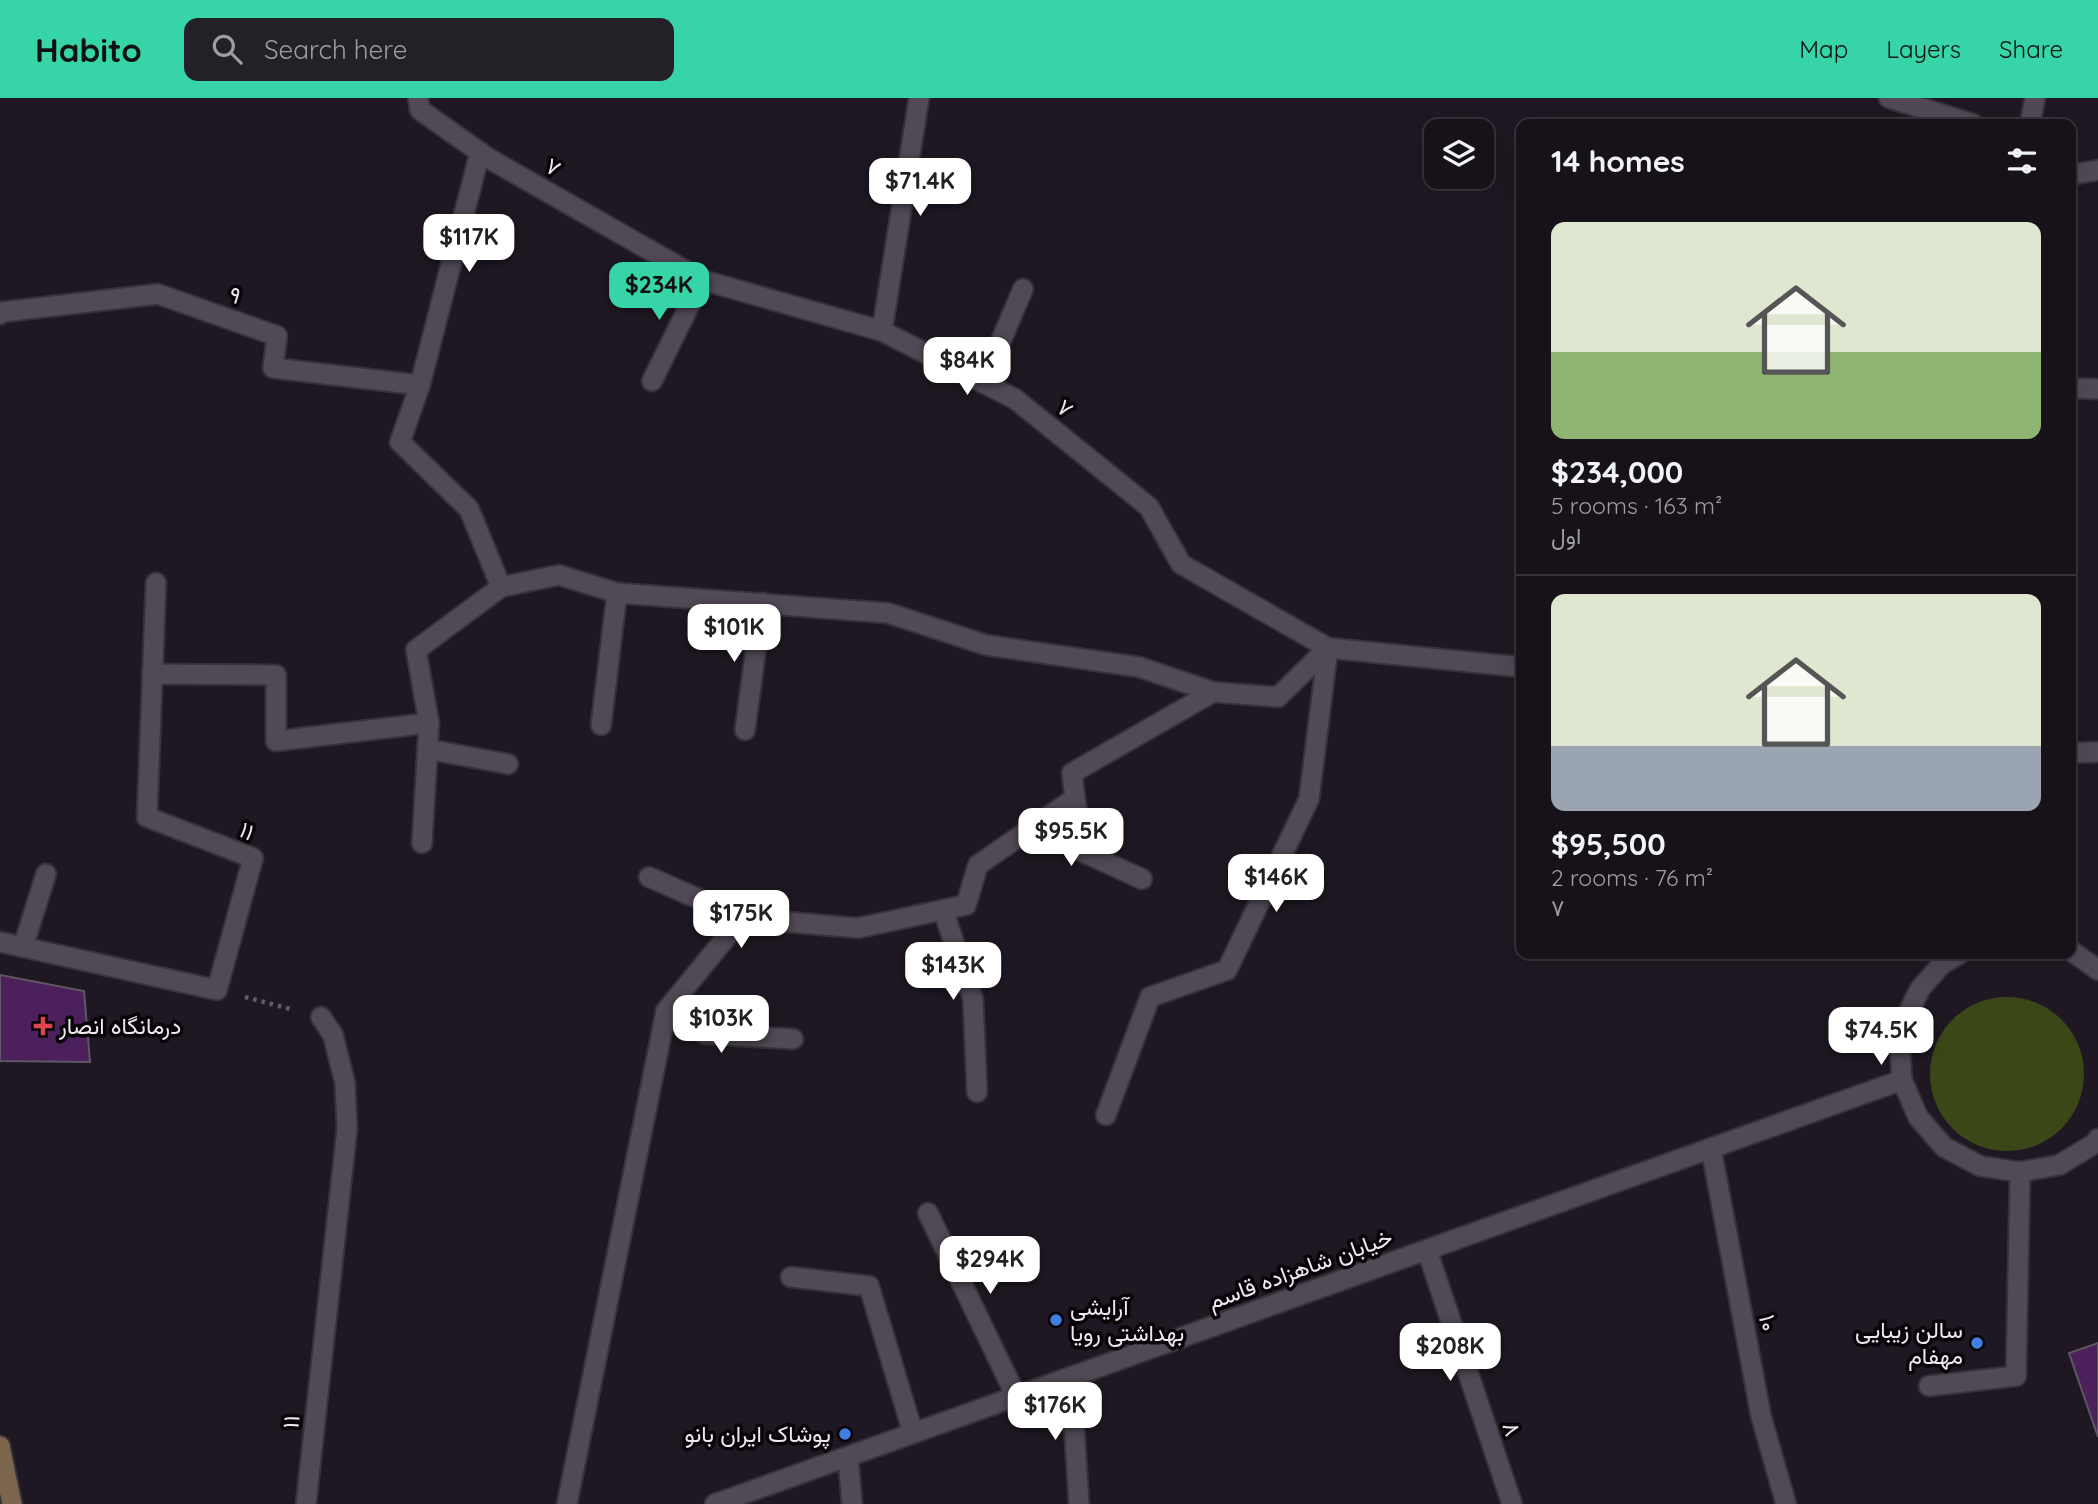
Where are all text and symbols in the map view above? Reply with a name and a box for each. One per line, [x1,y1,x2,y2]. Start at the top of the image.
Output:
search box [184,18,674,81]
text: Habito [35,29,142,70]
icon: search [208,30,246,68]
text: Search here [264,33,407,66]
text: Map [1799,34,1848,64]
text: Layers [1886,34,1961,64]
text: Share [1999,34,2063,64]
map controls [1424,119,1494,189]
button: layers [1424,119,1494,189]
text: 14 homes [1551,142,1685,180]
icon: filters [2003,142,2041,180]
street label: ۷ [540,151,566,183]
pin: $71.4K [863,158,977,218]
text: $71.4K [885,166,955,195]
pin: $117K [420,214,518,274]
text: $117K [439,222,499,251]
pin: $234K [610,262,708,322]
icon: home [1733,267,1859,393]
text: $234K [625,270,693,299]
street label: ۹ [225,279,245,310]
pin: $84K [926,338,1008,397]
text: $84K [940,345,994,374]
street label: ۷ [1051,392,1080,423]
text: $234,000 [1551,453,1683,491]
text: 5 rooms · 163 m² [1551,491,1722,520]
text: اول [1551,521,1581,550]
pin: $101K [685,604,783,664]
text: $101K [704,612,764,641]
icon: home [1733,639,1859,765]
pin: $95.5K [1014,808,1128,868]
street label: ۱۱ [235,815,259,846]
text: $95.5K [1034,816,1108,845]
text: $95,500 [1551,825,1666,863]
pin: $146K [1227,854,1325,914]
text: $146K [1244,862,1308,891]
text: 2 rooms · 76 m² [1551,863,1713,892]
pin: $175K [692,890,790,950]
text: ۷ [1551,893,1565,922]
text: $175K [709,898,773,927]
pin: $143K [904,942,1002,1002]
text: $143K [921,950,985,979]
pin: $103K [672,996,770,1055]
text: $103K [689,1003,753,1032]
pin: $74.5K [1824,1007,1938,1067]
place label: درمانگاه انصار [58,1011,181,1041]
text: $74.5K [1844,1015,1918,1044]
marker: درمانگاه انصار [33,1016,53,1036]
street label: خیابان شاهزاده قاسم [1204,1222,1396,1316]
pin: $294K [941,1236,1039,1296]
text: $294K [956,1244,1024,1273]
place label: آرایشی بهداشتی رویا [1070,1292,1184,1348]
marker: آرایشی بهداشتی رویا [1048,1312,1064,1328]
street label: ۱۰ [1753,1312,1784,1333]
place label: سالن زیبایی مهفام [1855,1315,1963,1371]
pin: $208K [1401,1324,1499,1383]
text: $208K [1416,1331,1484,1360]
marker: سالن زیبایی مهفام [1969,1335,1985,1351]
pin: $176K [1006,1382,1104,1442]
text: $176K [1024,1390,1086,1419]
street label: ۱۱ [275,1414,306,1430]
street label: ۸ [1497,1418,1528,1440]
place label: پوشاک ایران بانو [684,1419,831,1450]
marker: پوشاک ایران بانو [837,1426,853,1442]

